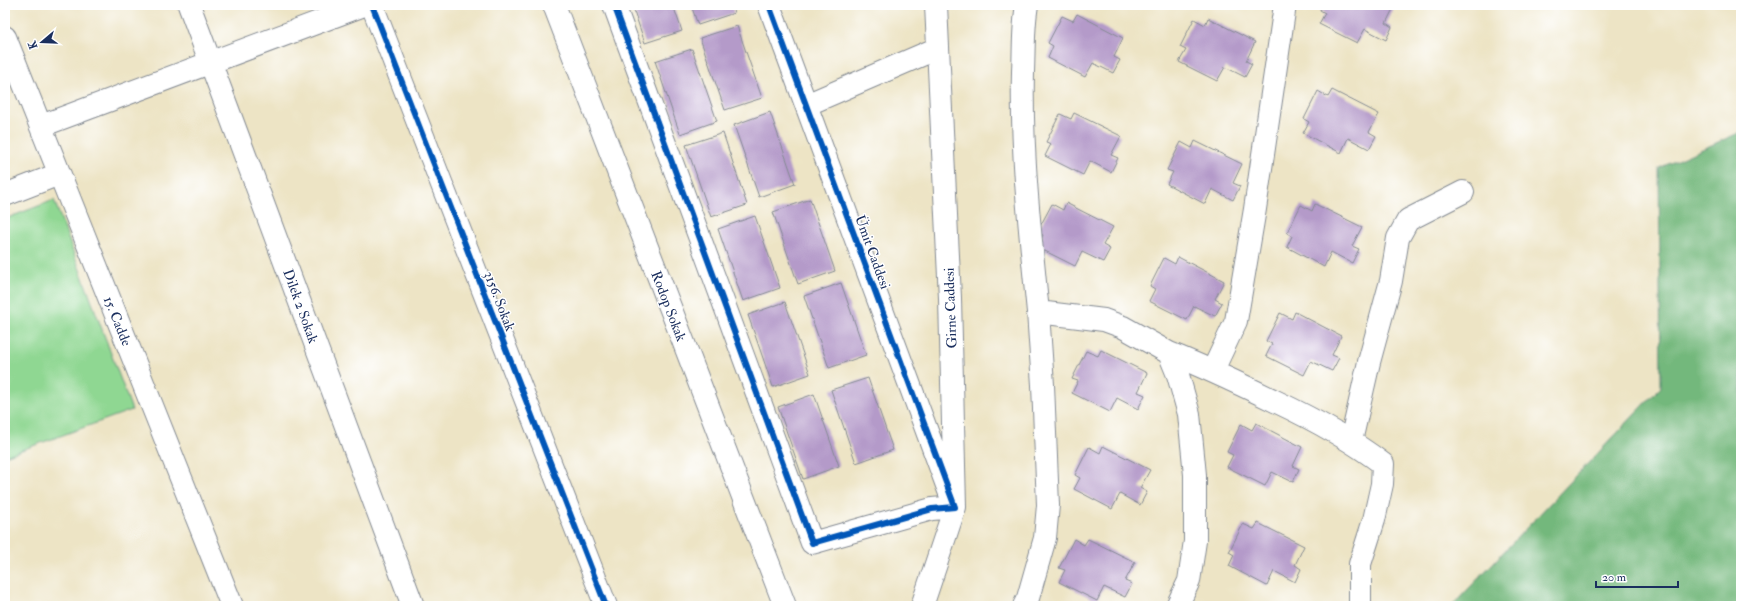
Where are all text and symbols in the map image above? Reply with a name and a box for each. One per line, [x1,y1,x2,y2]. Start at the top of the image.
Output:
north arrow [22,22,62,62]
text: K [25,38,40,51]
street label: Ümit Caddesi [851,213,894,292]
street label: Dilek 2 Sokak [279,267,322,346]
street label: Girne Caddesi [941,267,960,349]
street label: 3156. Sokak [480,269,519,334]
street label: Rodop Sokak [646,269,690,344]
street label: 15. Cadde [100,294,135,349]
scale bar [1596,563,1678,589]
text: 20 m [1602,570,1627,585]

